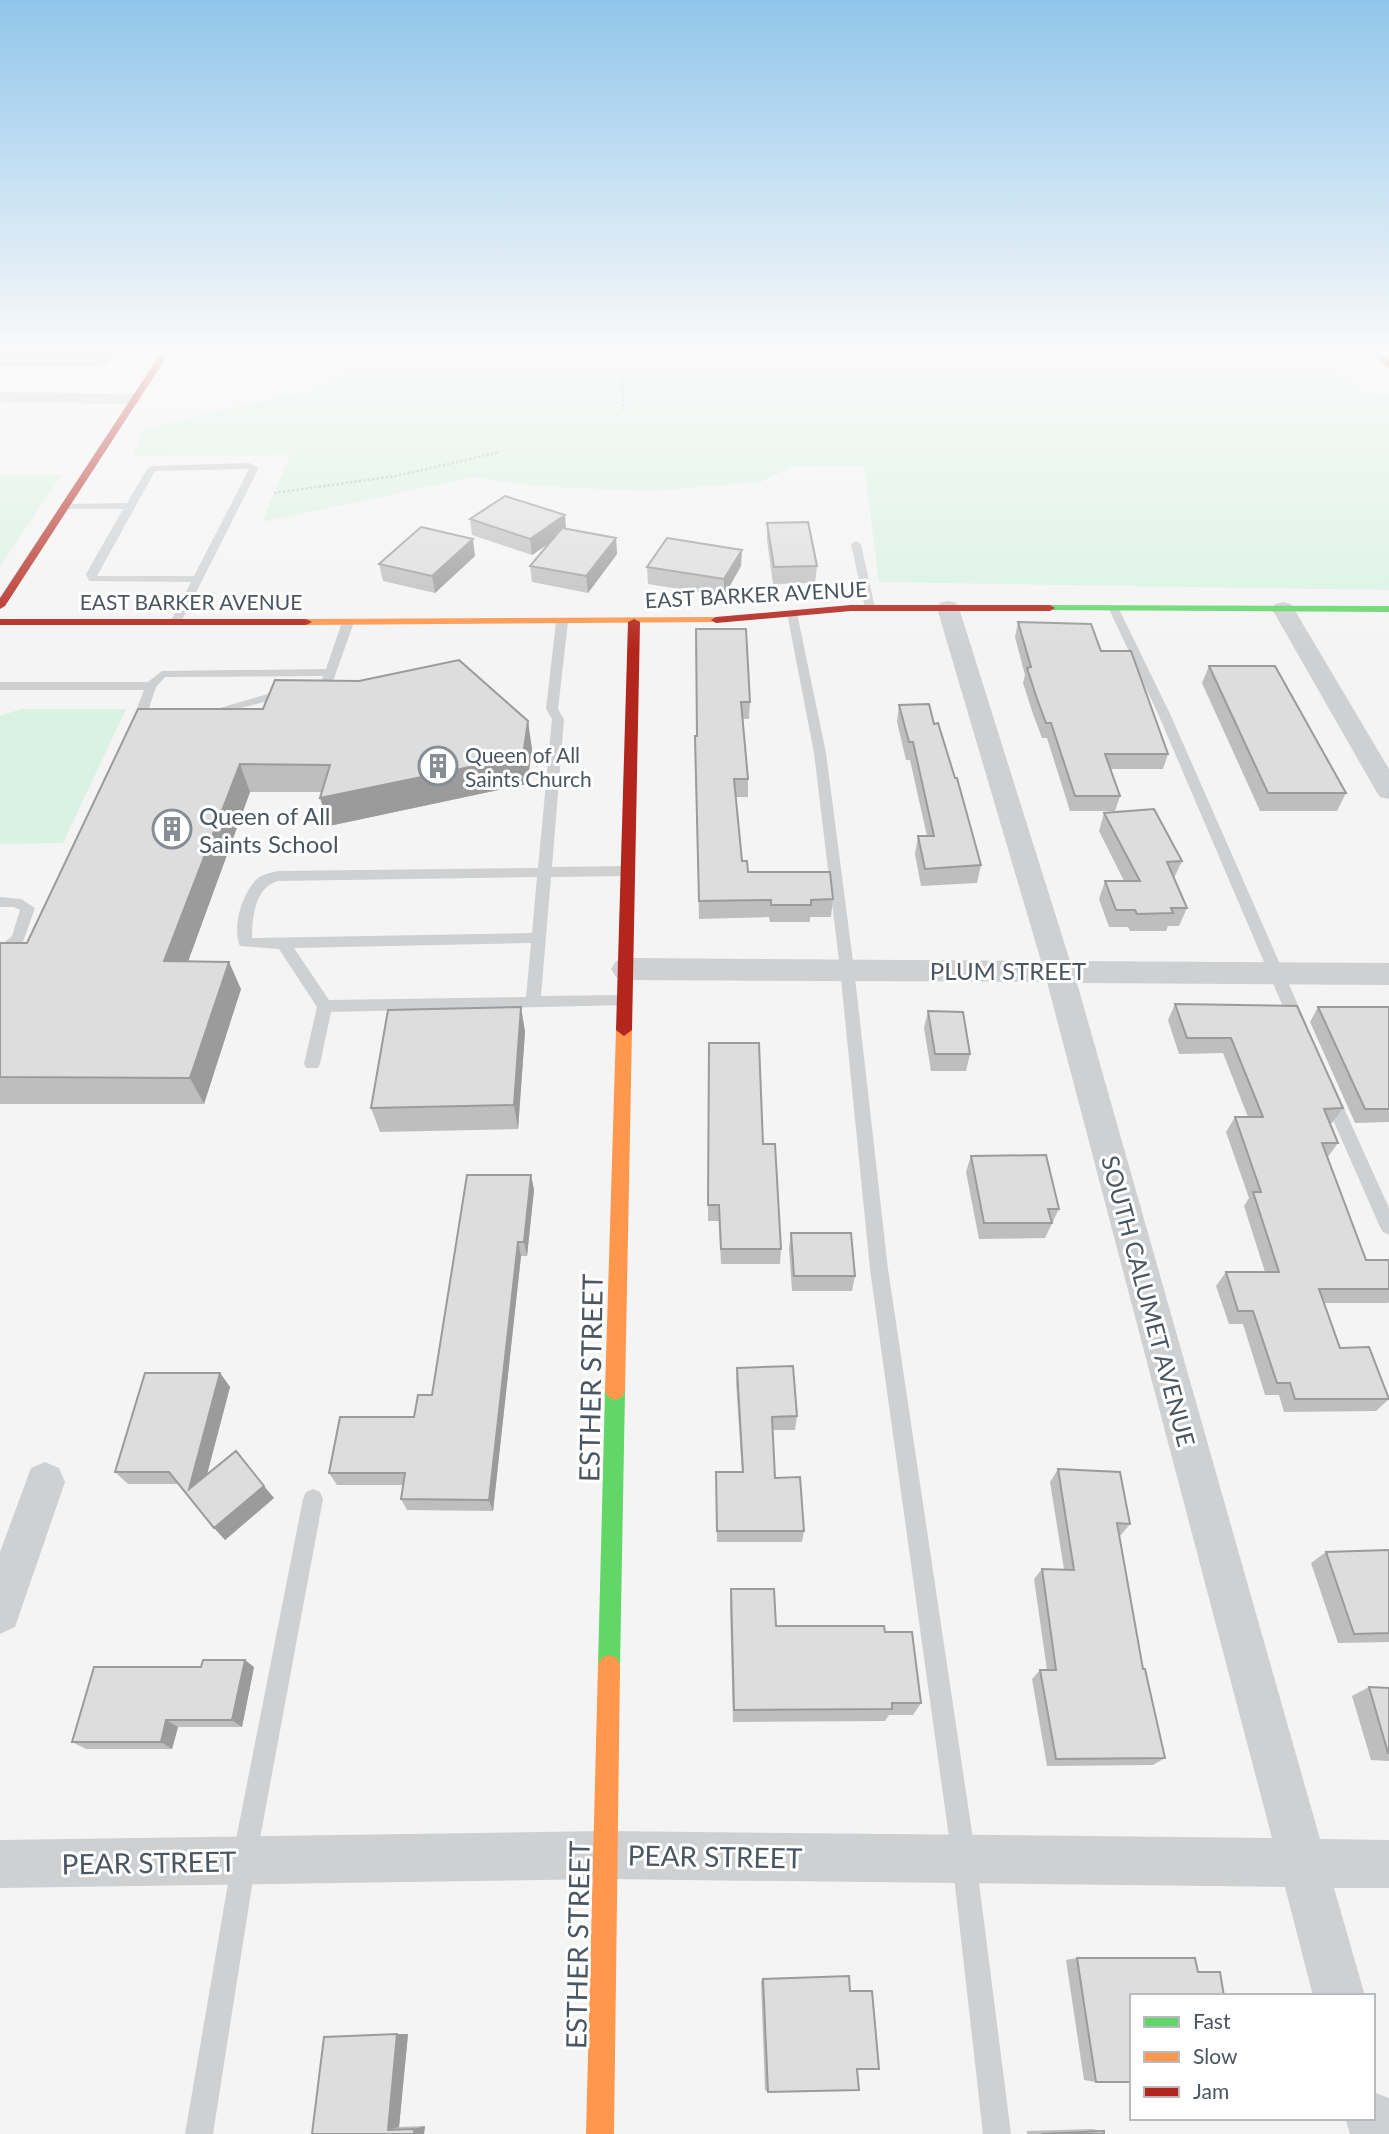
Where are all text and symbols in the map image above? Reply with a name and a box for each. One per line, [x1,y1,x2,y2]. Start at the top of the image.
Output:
street label: EAST BARKER AVENUE [644,576,868,612]
street label: EAST BARKER AVENUE [80,589,302,614]
place label: Queen of All Saints Church [465,742,592,791]
building icon: Queen of All Saints Church [417,745,459,787]
place label: Queen of All Saints School [199,801,339,858]
building icon: Queen of All Saints School [151,808,193,850]
street label: PLUM STREET [930,956,1086,985]
street label: SOUTH CALUMET AVENUE [1096,1152,1202,1450]
street label: ESTHER STREET [571,1273,609,1482]
street label: PEAR STREET [627,1837,803,1875]
street label: ESTHER STREET [558,1840,596,2049]
street label: PEAR STREET [61,1843,237,1881]
legend [1130,1994,1375,2120]
text: Fast [1193,2008,1231,2033]
text: Slow [1193,2043,1238,2068]
text: Jam [1193,2078,1229,2103]

